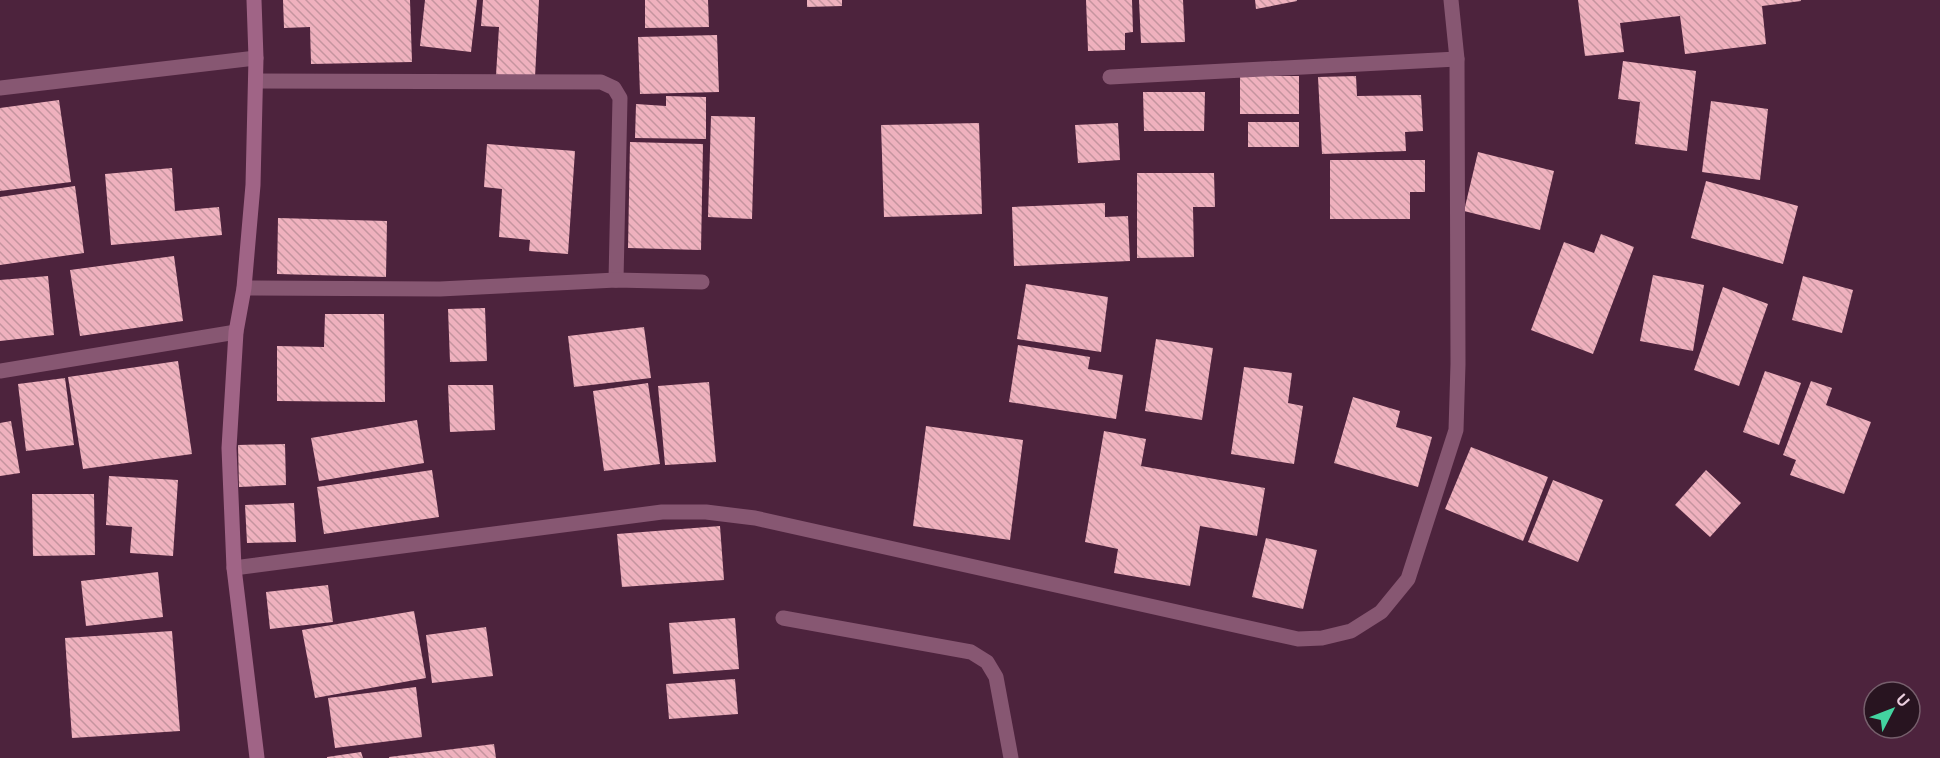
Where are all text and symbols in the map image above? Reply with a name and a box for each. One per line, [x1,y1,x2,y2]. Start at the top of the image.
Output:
north arrow [1862,680,1922,740]
text: U [1891,689,1914,711]

